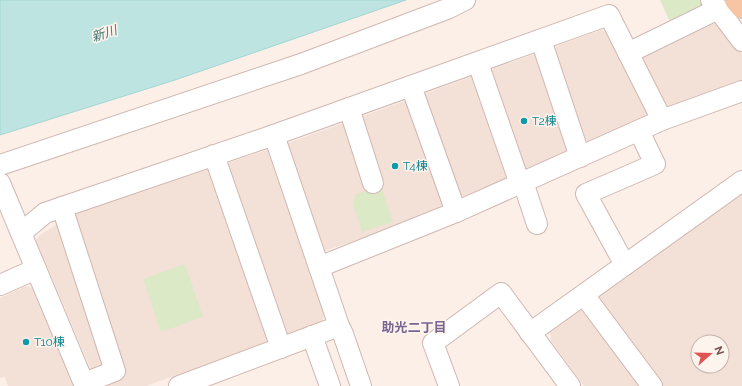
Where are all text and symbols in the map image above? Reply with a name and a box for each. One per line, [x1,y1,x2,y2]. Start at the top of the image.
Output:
water label: 新川 [89,22,121,45]
place label: T2棟 [532,114,557,128]
marker: T2棟 [519,116,529,126]
place label: T4棟 [403,159,428,173]
marker: T4棟 [390,161,400,171]
district label: 助光二丁目 [381,320,447,335]
north arrow [690,334,730,374]
place label: T10棟 [34,335,65,349]
marker: T10棟 [21,337,31,347]
text: N [711,345,726,357]

